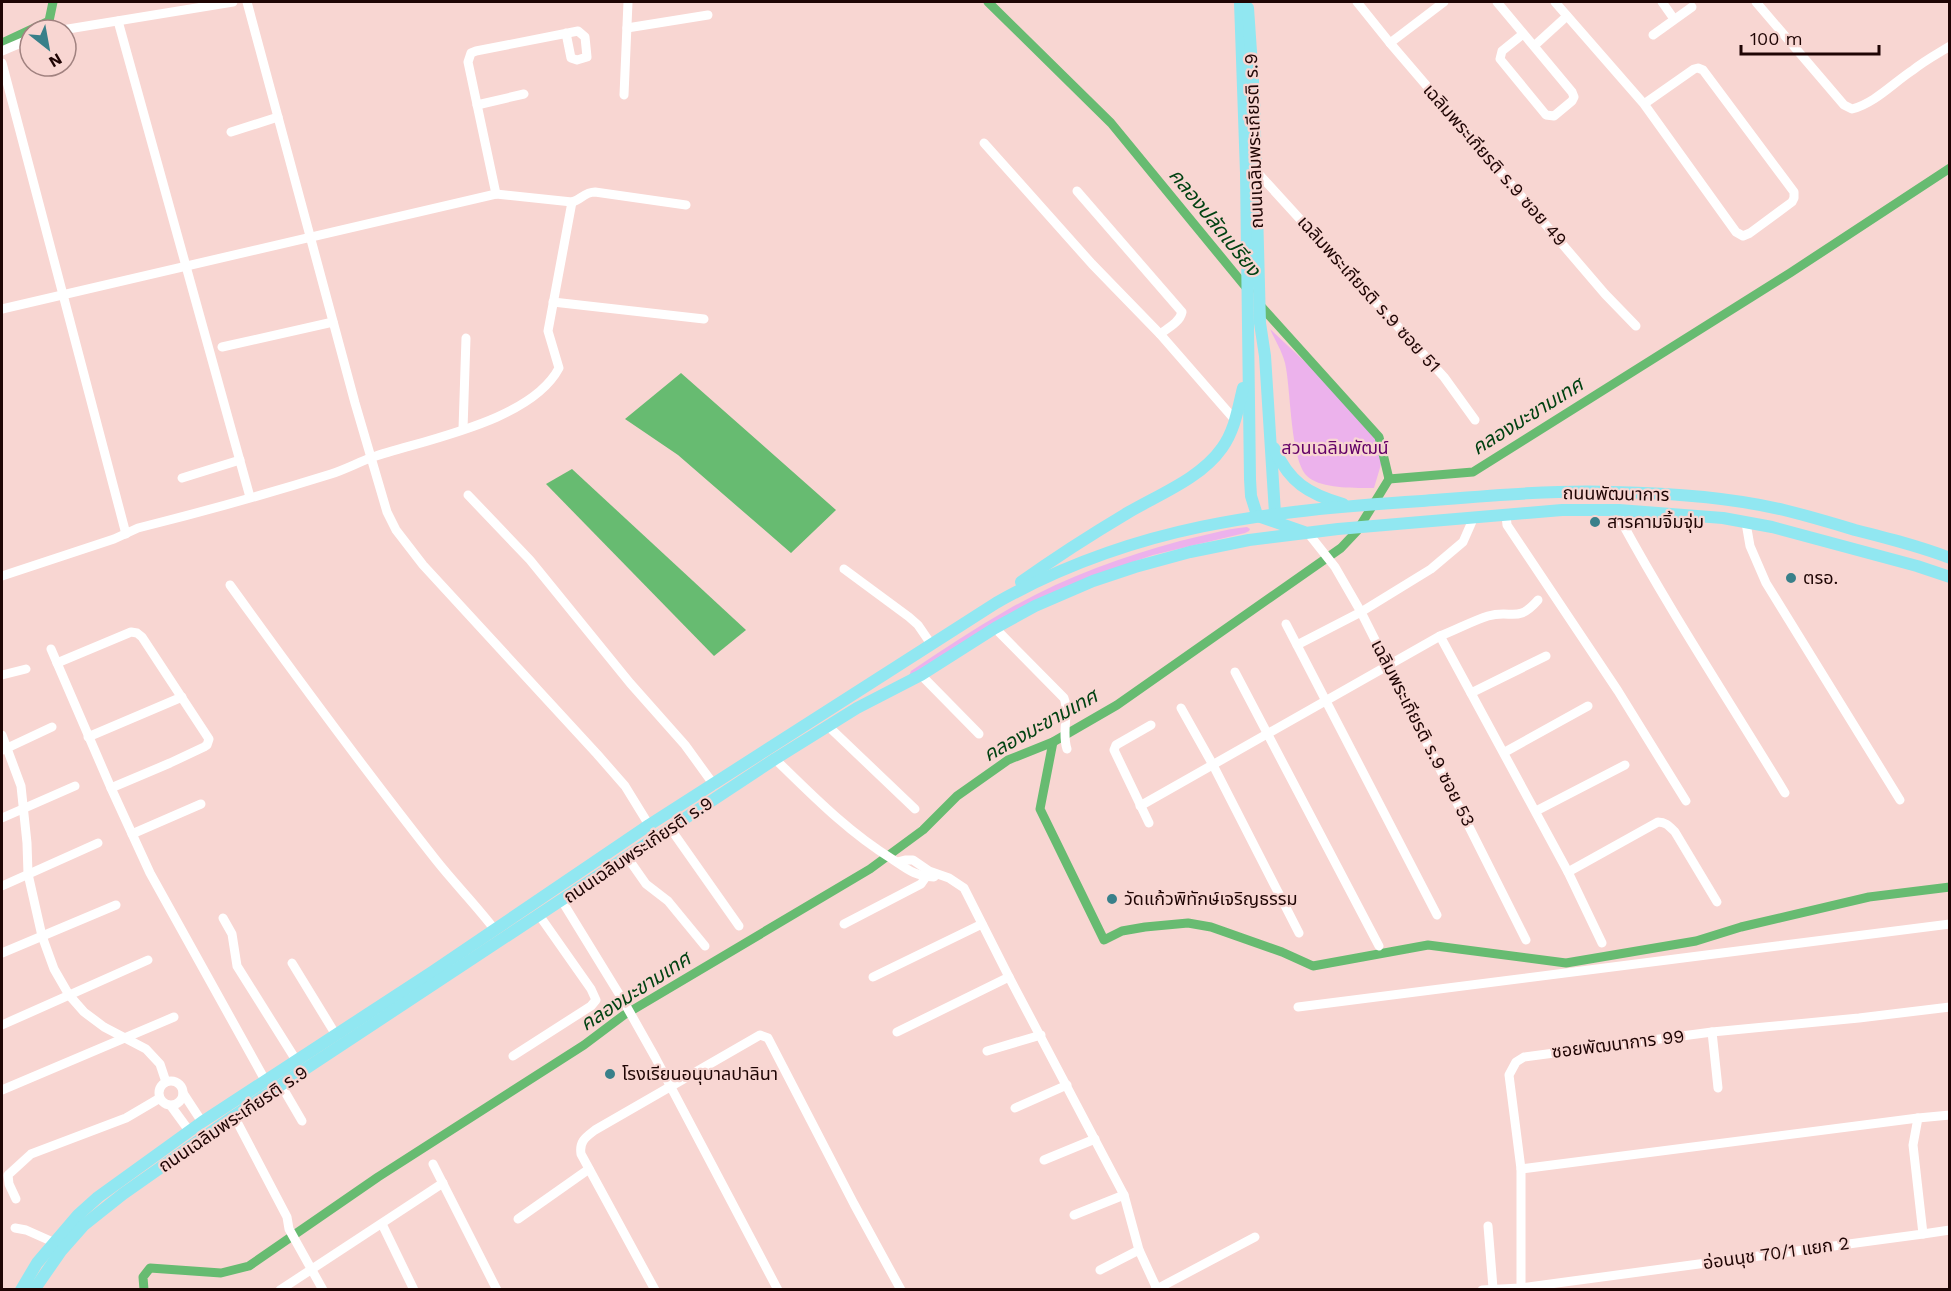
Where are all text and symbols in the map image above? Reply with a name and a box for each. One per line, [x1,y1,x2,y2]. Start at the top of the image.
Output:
north arrow [18,18,78,78]
scale bar [1741,18,1879,56]
text: 100 m [1750,28,1803,49]
text: N [45,49,65,72]
street label: ถนนเฉลิมพระเกียรติ ร.9 [1240,53,1267,229]
street label: เฉลิมพระเกียรติ ร.9 ซอย 49 [1419,79,1572,250]
water label: คลองปลัดเปรียง [1164,163,1267,282]
street label: เฉลิมพระเกียรติ ร.9 ซอย 51 [1294,211,1445,376]
water label: คลองมะขามเทศ [1467,371,1589,460]
park label: สวนเฉลิมพัฒน์ [1281,437,1389,458]
street label: ถนนพัฒนาการ [1562,482,1670,505]
place label: สารคามจิ้มจุ่ม [1607,510,1704,533]
marker: สารคามจิ้มจุ่ม [1588,515,1602,529]
place label: ตรอ. [1803,567,1838,588]
marker: ตรอ. [1784,571,1798,585]
street label: เฉลิมพระเกียรติ ร.9 ซอย 53 [1367,636,1480,830]
water label: คลองมะขามเทศ [979,683,1103,766]
street label: ถนนเฉลิมพระเกียรติ ร.9 [559,792,716,907]
place label: วัดแก้วพิทักษ์เจริญธรรม [1124,888,1298,909]
marker: วัดแก้วพิทักษ์เจริญธรรม [1105,892,1119,906]
water label: คลองมะขามเทศ [575,945,697,1036]
street label: ซอยพัฒนาการ 99 [1550,1025,1685,1062]
street label: ถนนเฉลิมพระเกียรติ ร.9 [154,1061,311,1176]
place label: โรงเรียนอนุบาลปาลินา [622,1063,778,1085]
marker: โรงเรียนอนุบาลปาลินา [603,1067,617,1081]
street label: อ่อนนุช 70/1 แยก 2 [1701,1232,1851,1274]

